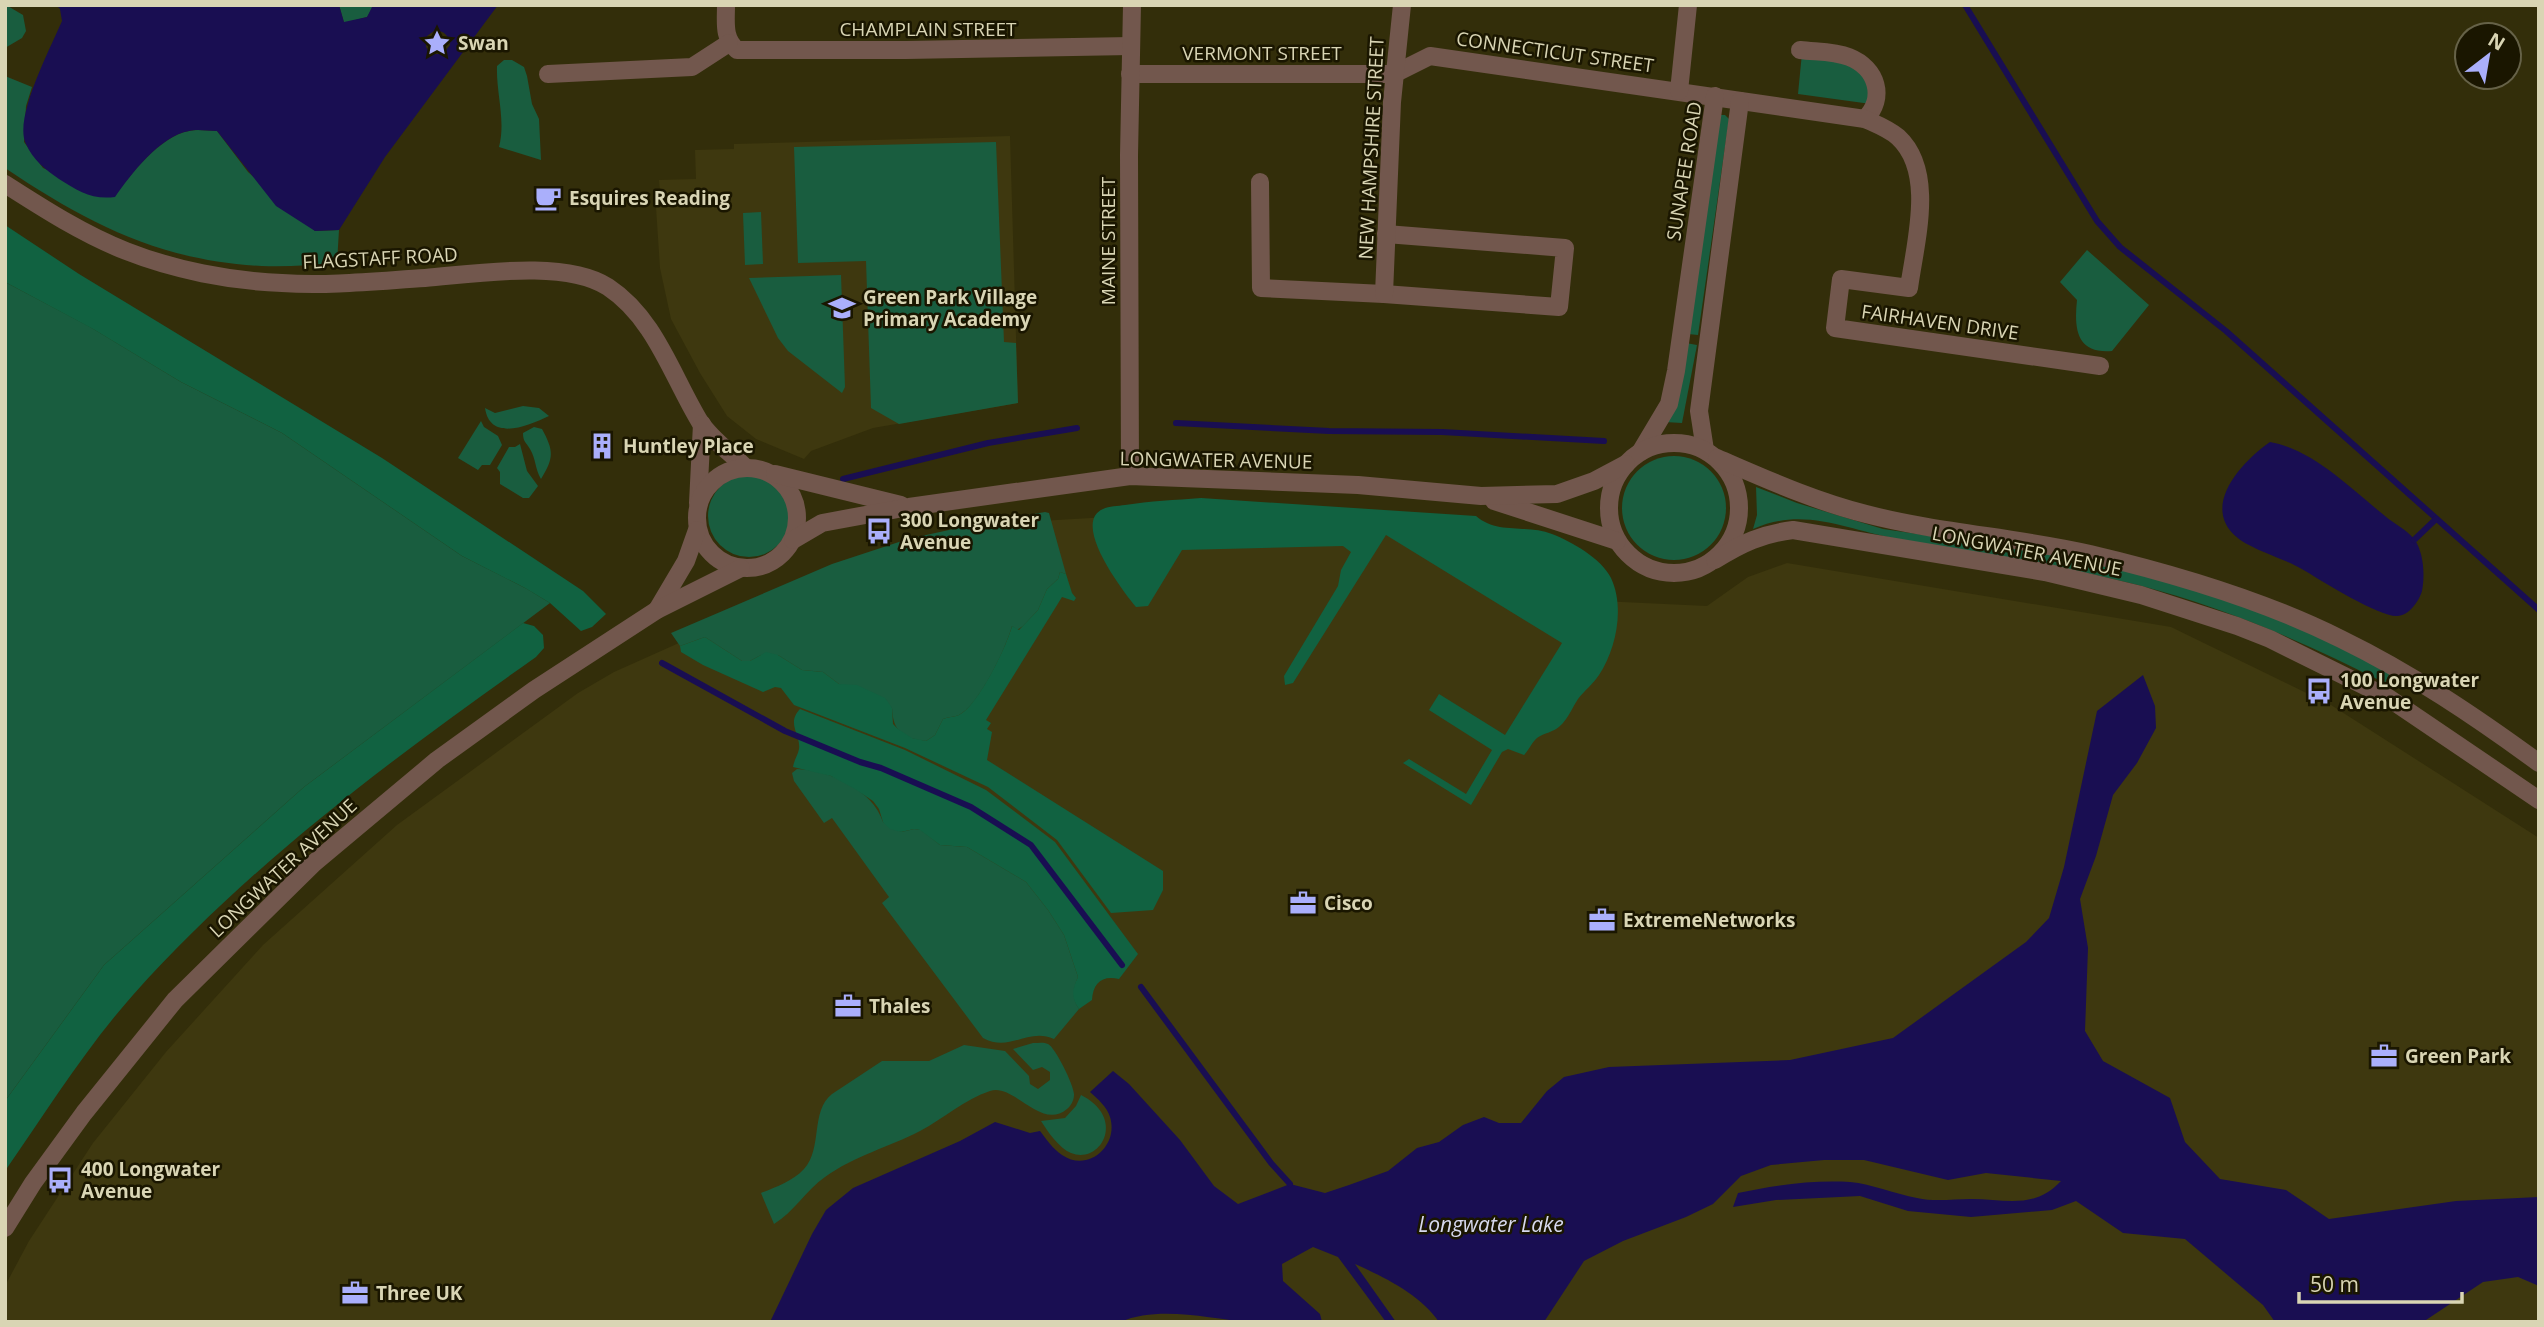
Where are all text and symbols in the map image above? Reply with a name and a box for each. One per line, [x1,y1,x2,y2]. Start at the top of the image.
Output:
street label: CHAMPLAIN STREET [839,16,1017,42]
north arrow [2453,21,2523,91]
street label: CONNECTICUT STREET [1455,25,1656,79]
text: N [2483,26,2510,57]
place icon: Swan [422,28,452,58]
place label: Swan [458,30,509,56]
street label: NEW HAMPSHIRE STREET [1352,35,1390,260]
street label: VERMONT STREET [1182,40,1342,66]
street label: SUNAPEE ROAD [1660,100,1708,242]
street label: MAINE STREET [1095,176,1121,305]
cafe icon: Esquires Reading [533,183,563,213]
place label: Esquires Reading [569,185,730,211]
street label: FLAGSTAFF ROAD [302,241,458,275]
place label: Green Park Village Primary Academy [863,284,1037,332]
school or university icon: Green Park Village Primary Academy [827,293,857,323]
street label: FAIRHAVEN DRIVE [1860,298,2020,346]
building icon: Huntley Place [587,431,617,461]
place label: Huntley Place [623,433,754,459]
street label: LONGWATER AVENUE [1119,445,1313,475]
place label: 300 Longwater Avenue [900,507,1039,555]
bus stop icon: 300 Longwater Avenue [864,516,894,546]
street label: LONGWATER AVENUE [1930,520,2124,582]
place label: 100 Longwater Avenue [2340,667,2479,715]
bus stop icon: 100 Longwater Avenue [2304,676,2334,706]
street label: LONGWATER AVENUE [204,793,362,943]
office icon: Cisco [1288,888,1318,918]
place label: Cisco [1324,890,1373,916]
office icon: ExtremeNetworks [1587,905,1617,935]
place label: ExtremeNetworks [1623,907,1795,933]
office icon: Thales [833,991,863,1021]
place label: Thales [869,993,930,1019]
office icon: Green Park [2369,1041,2399,1071]
place label: Green Park [2405,1043,2511,1069]
place label: 400 Longwater Avenue [81,1156,220,1204]
bus stop icon: 400 Longwater Avenue [45,1165,75,1195]
water label: Longwater Lake [1418,1210,1564,1238]
scale bar [2299,1260,2462,1304]
text: 50 m [2310,1270,2359,1298]
office icon: Three UK [340,1278,370,1308]
place label: Three UK [376,1280,463,1306]

